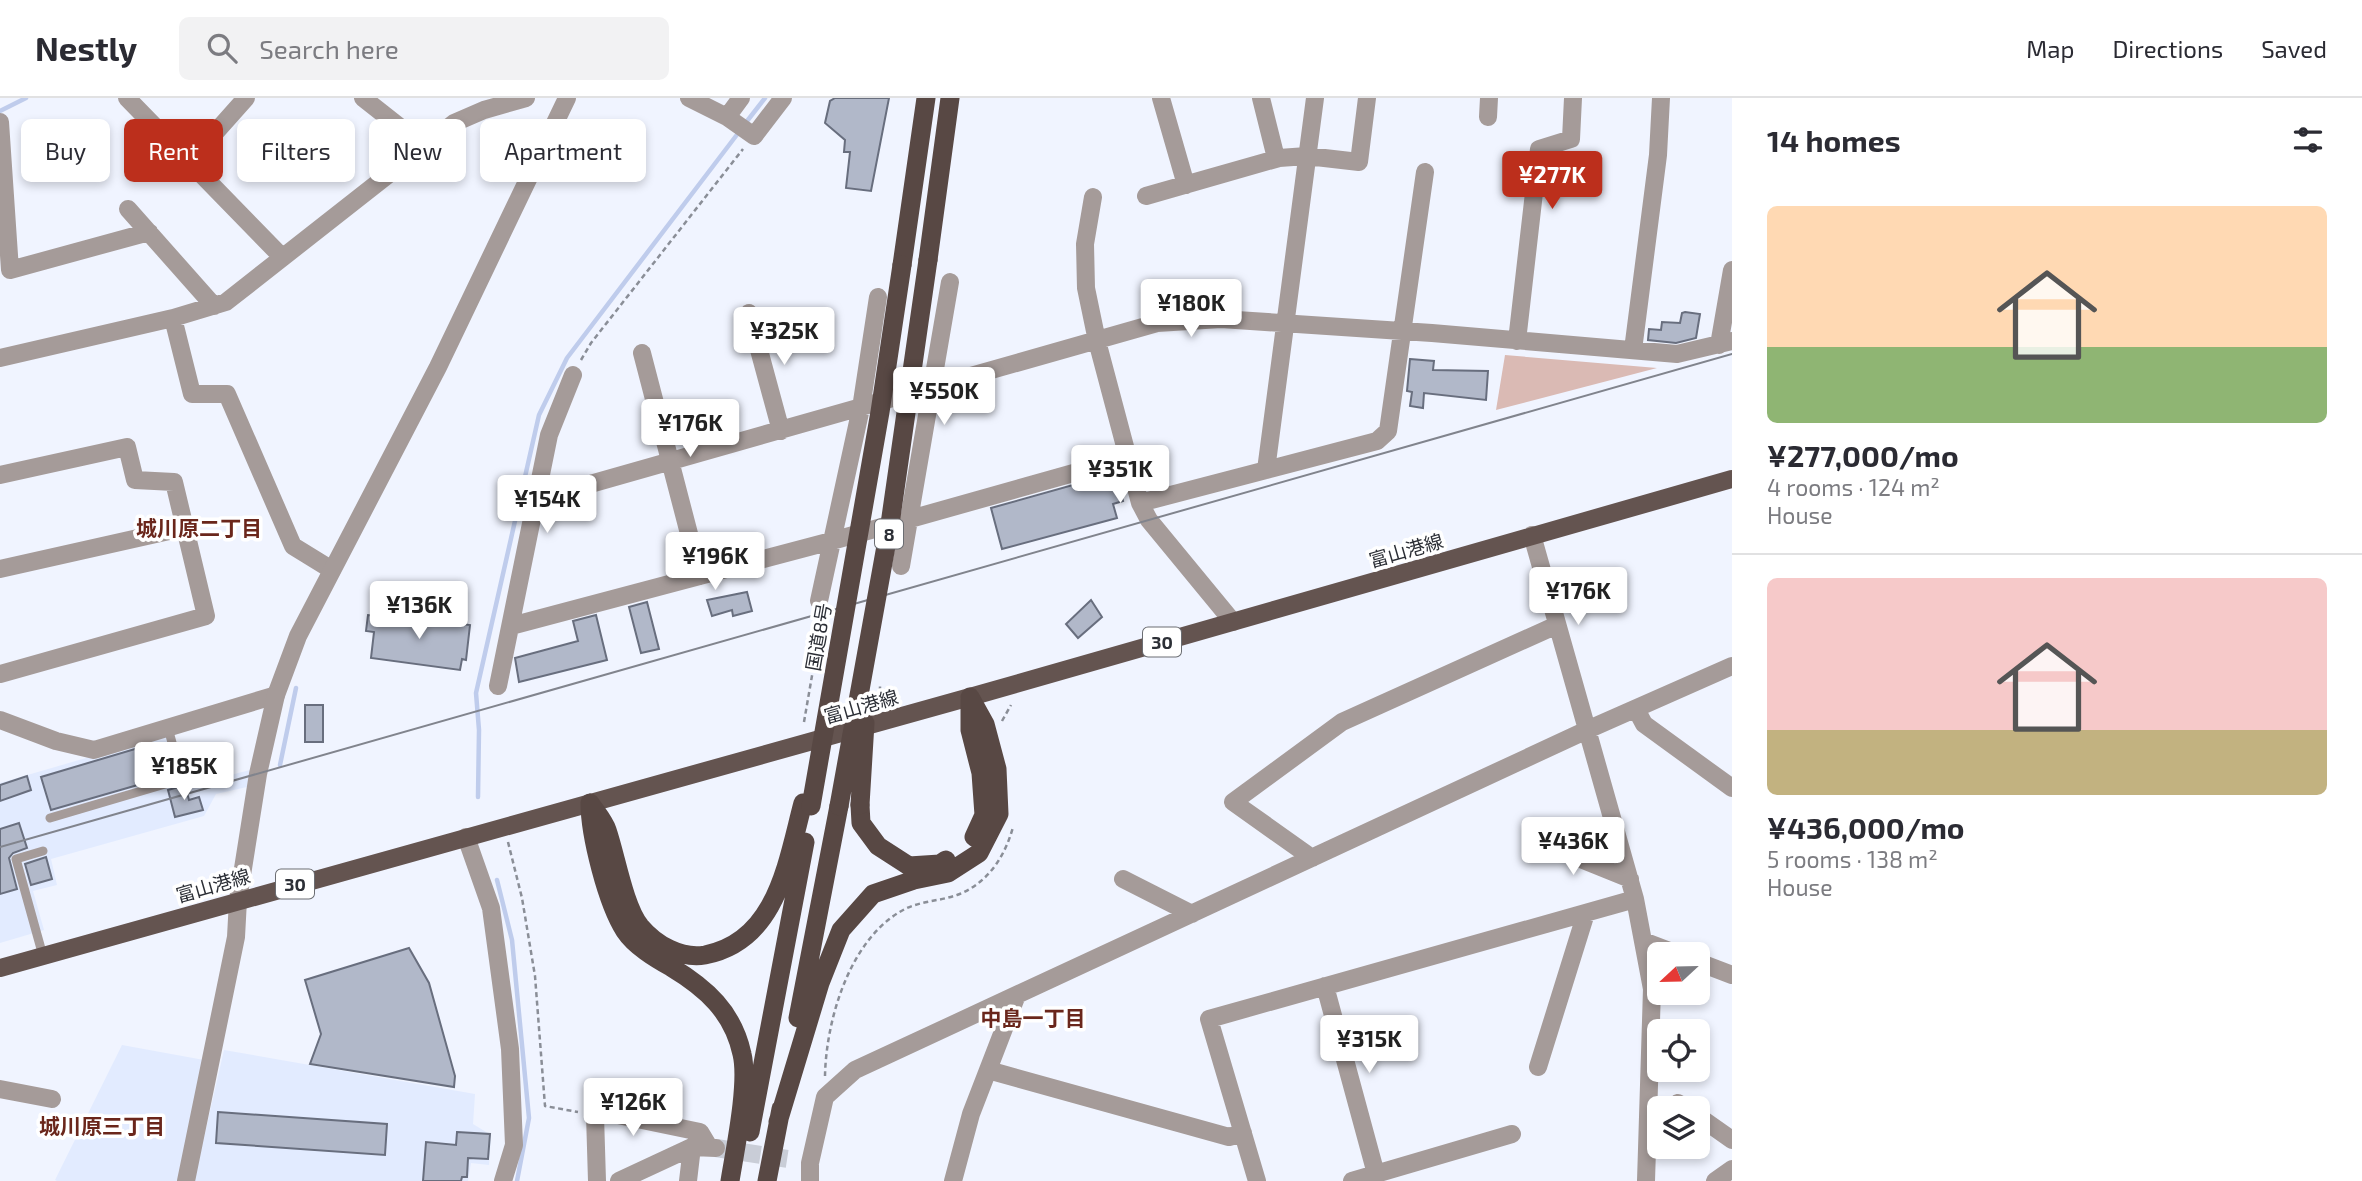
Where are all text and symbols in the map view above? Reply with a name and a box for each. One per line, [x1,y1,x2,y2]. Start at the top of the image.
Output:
search box [179,17,669,80]
text: Nestly [35,28,137,68]
icon: search [203,29,241,67]
text: Search here [259,33,399,64]
text: Map [2026,34,2074,63]
text: Directions [2112,34,2223,63]
text: Saved [2261,34,2327,63]
chip: Buy [21,119,110,182]
chip: Rent [124,119,223,182]
chip: Filters [237,119,355,182]
chip: New [369,119,466,182]
chip: Apartment [480,119,646,182]
icon: filters [2289,121,2327,159]
text: 14 homes [1767,122,1901,158]
pin: ¥277K [1503,152,1601,211]
text: ¥277K [1518,160,1586,188]
icon: home [1984,252,2110,378]
pin: ¥180K [1142,280,1240,339]
text: ¥180K [1157,288,1225,316]
pin: ¥325K [735,308,833,367]
text: ¥325K [750,316,818,344]
pin: ¥550K [895,368,993,427]
text: ¥550K [909,376,979,404]
pin: ¥176K [641,400,739,459]
text: ¥176K [657,408,723,436]
text: ¥277,000/mo [1767,437,1959,473]
pin: ¥351K [1071,446,1169,505]
text: ¥351K [1087,454,1153,482]
text: 4 rooms · 124 m² [1767,473,1940,501]
pin: ¥154K [498,476,596,535]
text: ¥154K [513,484,581,512]
text: House [1767,501,1833,529]
district label: 城川原二丁目 [136,515,262,540]
road number: 8 [875,520,903,548]
street label: 富山港線 [1366,528,1446,572]
pin: ¥196K [666,532,764,592]
text: ¥196K [682,541,748,569]
pin: ¥176K [1529,568,1627,627]
text: ¥176K [1545,576,1611,604]
pin: ¥136K [370,582,468,641]
text: ¥136K [386,590,452,618]
street label: 国道8号 [801,601,835,673]
icon: home [1984,624,2110,750]
road number: 30 [1143,628,1181,656]
street label: 富山港線 [821,684,901,728]
pin: ¥185K [135,742,233,802]
text: ¥185K [151,751,217,779]
text: ¥436,000/mo [1767,809,1965,845]
pin: ¥436K [1524,818,1622,877]
text: ¥436K [1537,826,1609,854]
text: 5 rooms · 138 m² [1767,845,1938,873]
street label: 富山港線 [173,863,253,907]
road number: 30 [276,870,314,898]
text: House [1767,873,1833,901]
north arrow [1647,942,1710,1004]
map controls [1647,942,1710,1159]
district label: 中島一丁目 [981,1005,1086,1030]
pin: ¥315K [1320,1016,1418,1075]
button: locate [1647,1019,1710,1082]
text: ¥315K [1336,1024,1402,1052]
pin: ¥126K [584,1079,682,1138]
text: ¥126K [600,1087,666,1115]
button: layers [1647,1096,1710,1159]
district label: 城川原三丁目 [39,1113,165,1138]

